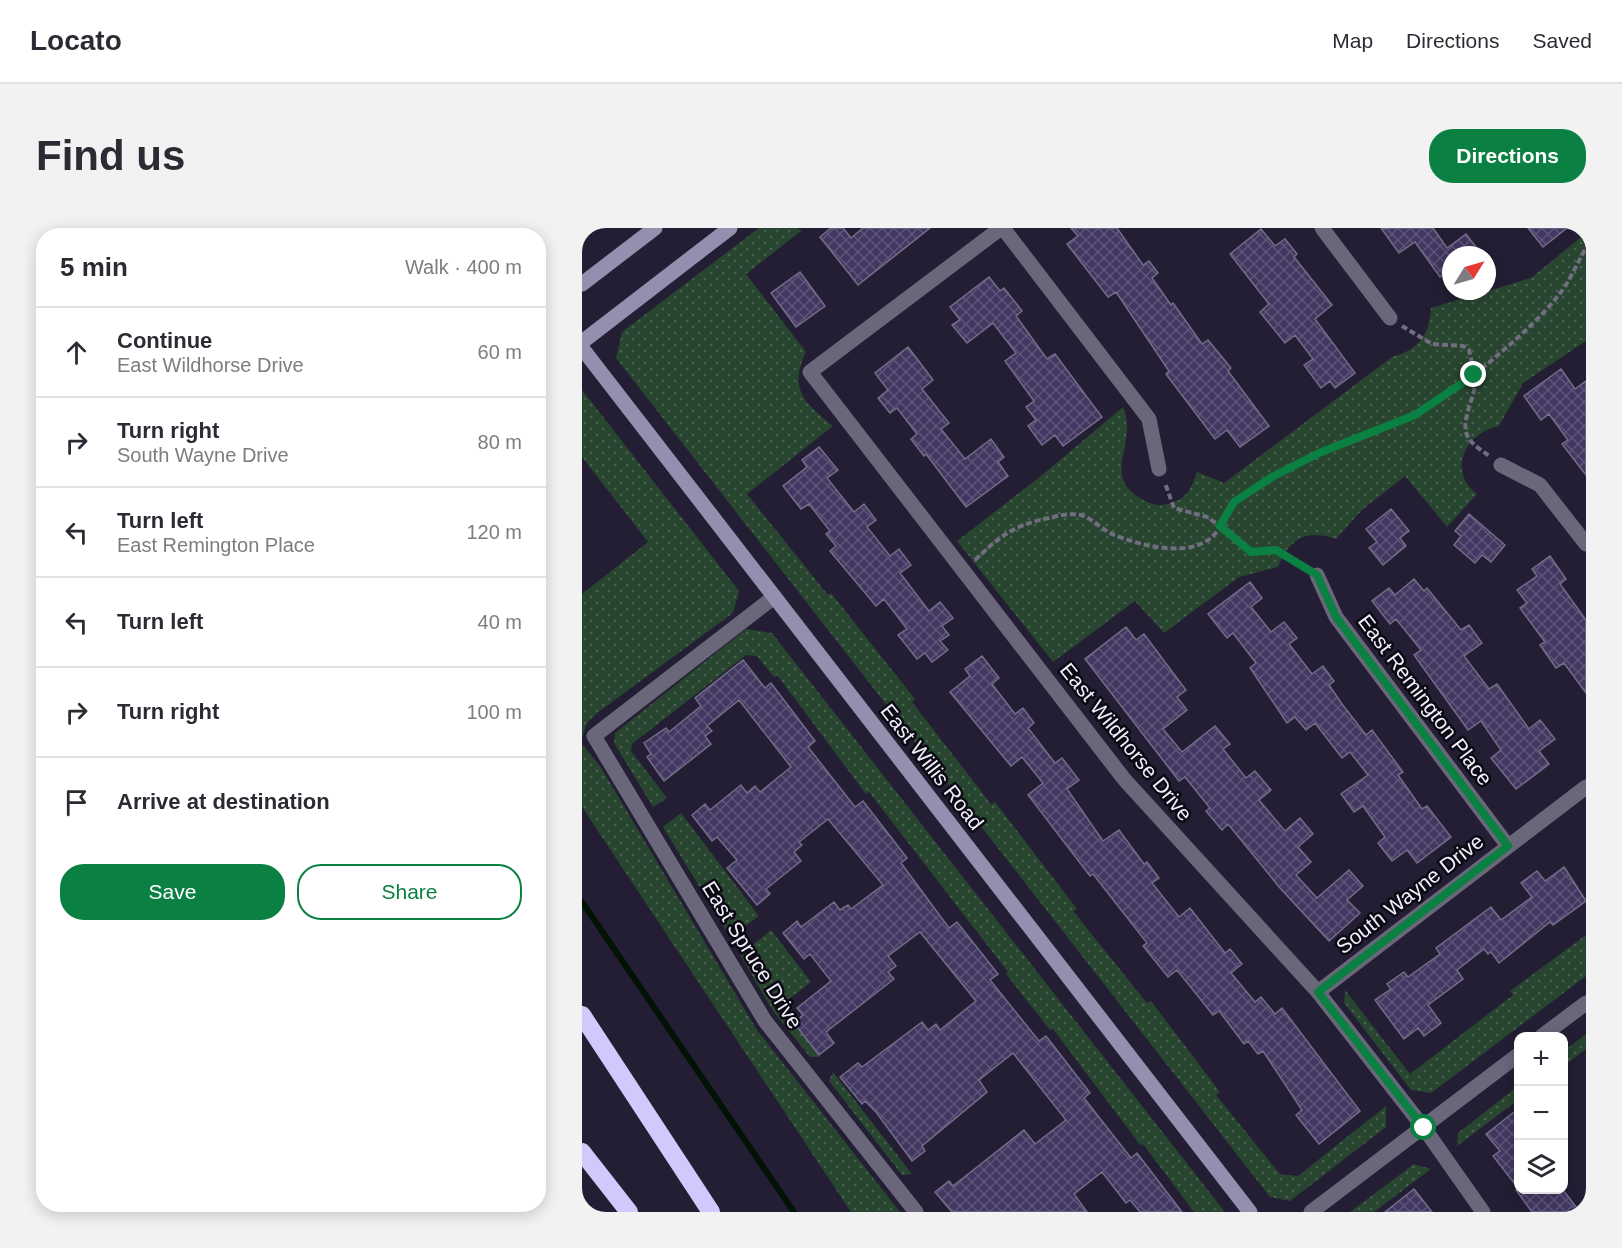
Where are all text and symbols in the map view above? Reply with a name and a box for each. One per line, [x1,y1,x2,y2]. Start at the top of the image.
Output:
text: Locato [30,25,122,56]
text: Map [1332,29,1373,52]
text: Directions [1406,29,1499,52]
text: Saved [1532,29,1592,52]
button: Directions [1429,129,1586,183]
text: Find us [36,132,185,179]
north arrow [1442,246,1496,300]
text: 5 min [60,252,128,282]
text: Walk · 400 m [405,256,522,278]
text: Continue [117,328,212,353]
icon: ahead [60,336,93,369]
text: 60 m [478,341,522,363]
text: East Wildhorse Drive [117,354,304,376]
route end [1460,361,1486,387]
text: Turn right [117,418,219,443]
icon: right [60,426,93,459]
text: 80 m [478,431,522,453]
text: South Wayne Drive [117,444,289,466]
text: Turn left [117,508,203,533]
icon: left [60,516,93,549]
text: 120 m [466,521,522,543]
text: East Remington Place [117,534,315,556]
icon: left [60,606,93,639]
text: Turn left [117,609,203,634]
street label: East Remington Place [1354,610,1497,790]
text: 40 m [478,611,522,633]
street label: East Wildhorse Drive [1056,658,1197,825]
icon: right [60,696,93,729]
text: Turn right [117,699,219,724]
street label: East Willis Road [876,699,989,834]
text: 100 m [466,701,522,723]
icon: arrive [60,786,93,819]
text: Arrive at destination [117,789,330,814]
street label: South Wayne Drive [1332,829,1488,958]
button: Save [60,864,285,920]
button: Share [297,864,522,920]
street label: East Spruce Drive [698,877,807,1033]
map controls [1514,1032,1568,1194]
button: + [1514,1032,1568,1086]
button: − [1514,1086,1568,1140]
route start [1410,1114,1436,1140]
button: layers [1514,1140,1568,1194]

